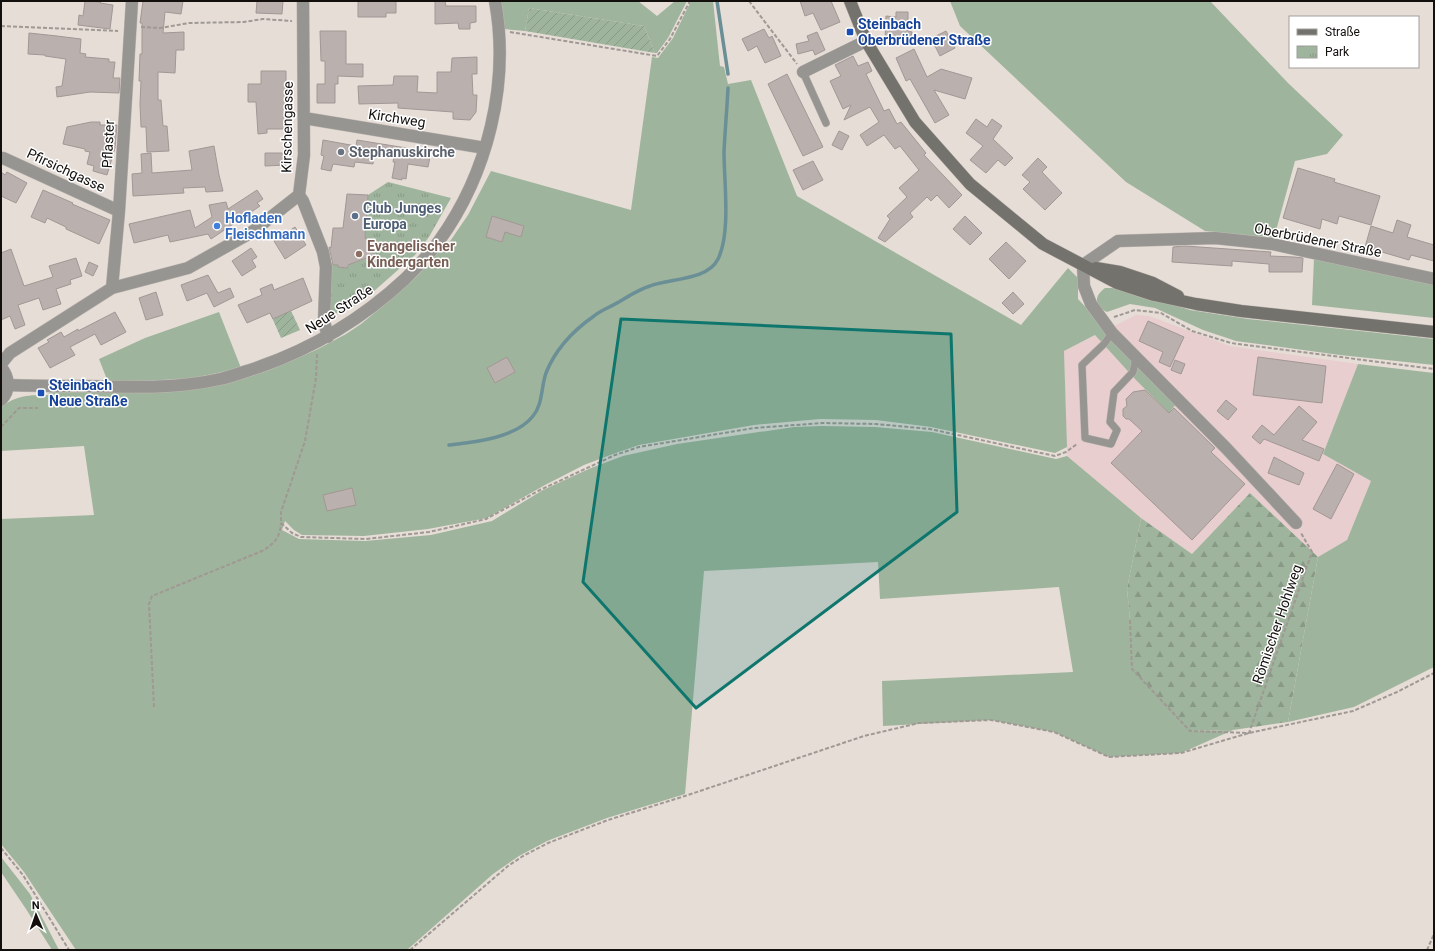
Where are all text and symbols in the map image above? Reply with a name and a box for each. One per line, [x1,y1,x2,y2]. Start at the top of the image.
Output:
place label: Steinbach Oberbrüdener Straße [858,16,991,48]
legend [1289,16,1419,68]
text: Straße [1325,25,1360,39]
marker: Steinbach Oberbrüdener Straße [845,27,855,37]
text: Park [1325,45,1350,59]
street label: Kirschengasse [278,81,296,173]
street label: Kirchweg [367,106,427,130]
street label: Pflaster [99,119,117,169]
place label: Stephanuskirche [349,144,455,160]
street label: Pfirsichgasse [24,145,108,195]
marker: Stephanuskirche [336,147,346,157]
place label: Club Junges Europa [363,200,441,232]
place label: Hofladen Fleischmann [225,210,305,242]
marker: Club Junges Europa [350,211,360,221]
street label: Oberbrüdener Straße [1253,220,1383,260]
marker: Hofladen Fleischmann [212,221,222,231]
place label: Evangelischer Kindergarten [367,238,455,270]
marker: Evangelischer Kindergarten [354,249,364,259]
street label: Neue Straße [302,281,376,337]
place label: Steinbach Neue Straße [49,377,128,409]
marker: Steinbach Neue Straße [36,388,46,398]
street label: Römischer Hohlweg [1249,562,1305,686]
north arrow [16,895,56,935]
text: N [32,899,40,912]

